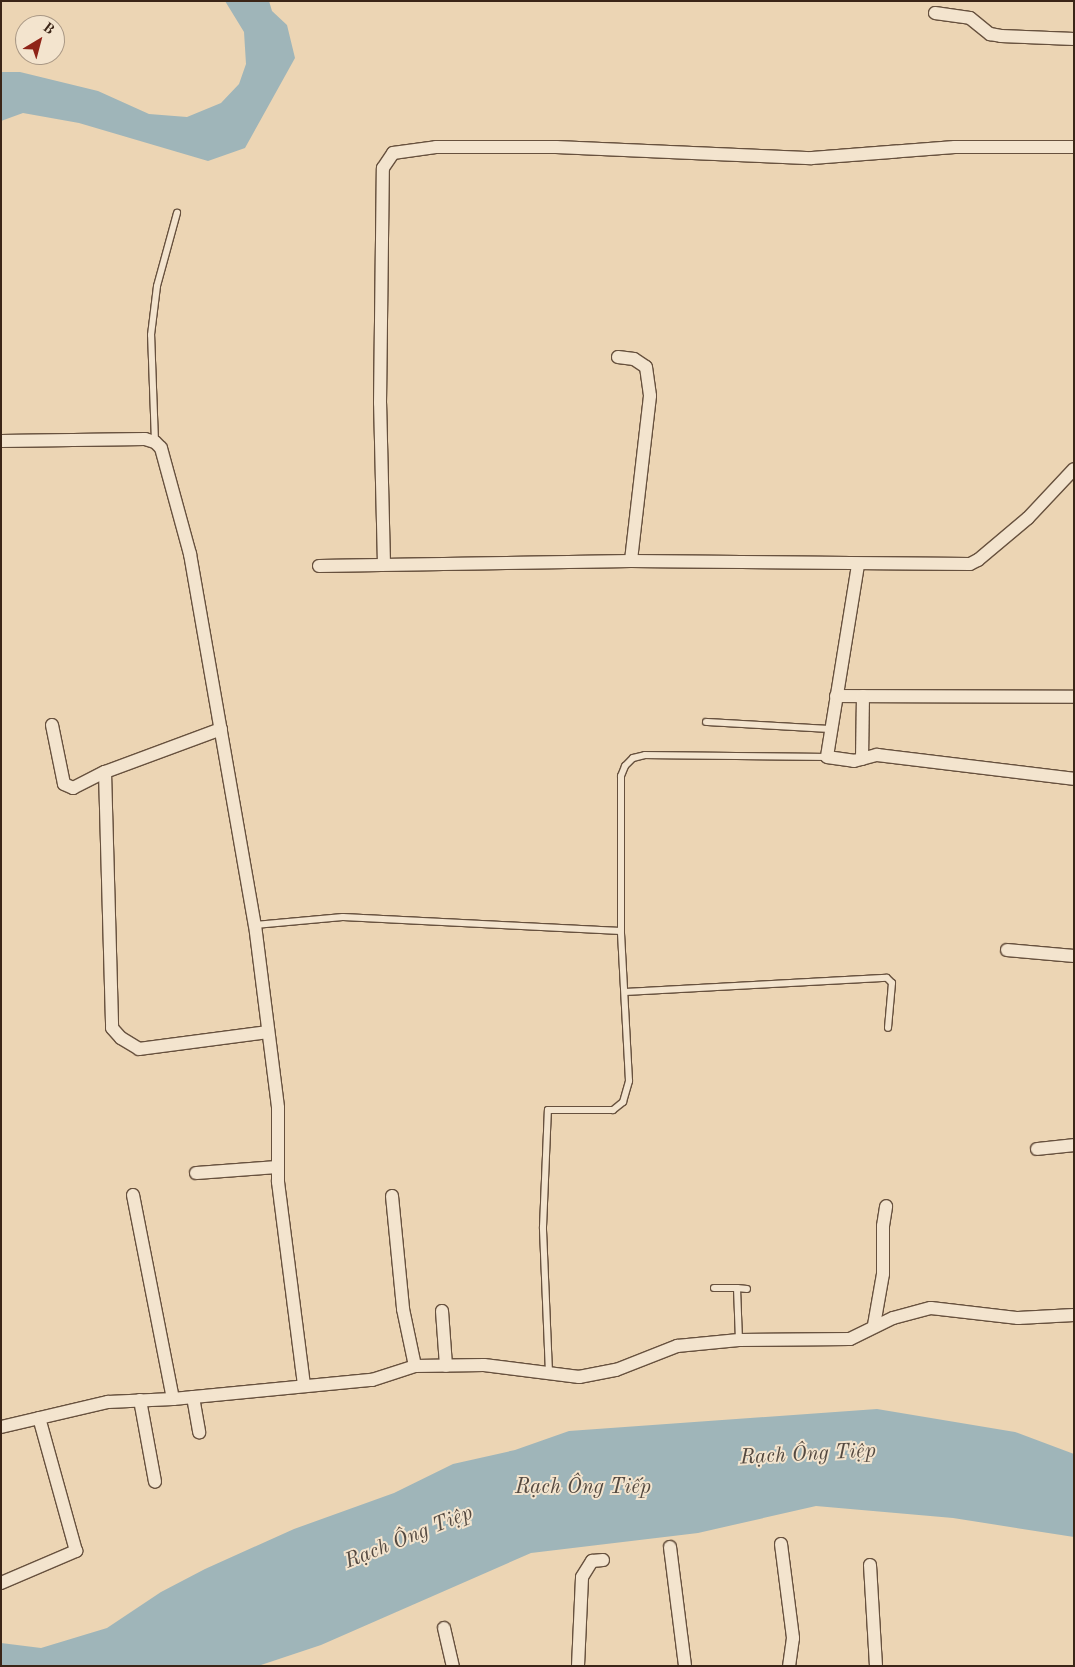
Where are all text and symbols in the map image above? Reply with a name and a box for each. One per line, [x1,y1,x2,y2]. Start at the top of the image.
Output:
north arrow [15,15,65,65]
text: B [40,20,57,37]
water label: Rạch Ông Tiệp [739,1439,877,1471]
water label: Rạch Ông Tiếp [515,1475,651,1501]
water label: Rạch Ông Tiệp [341,1501,477,1575]

